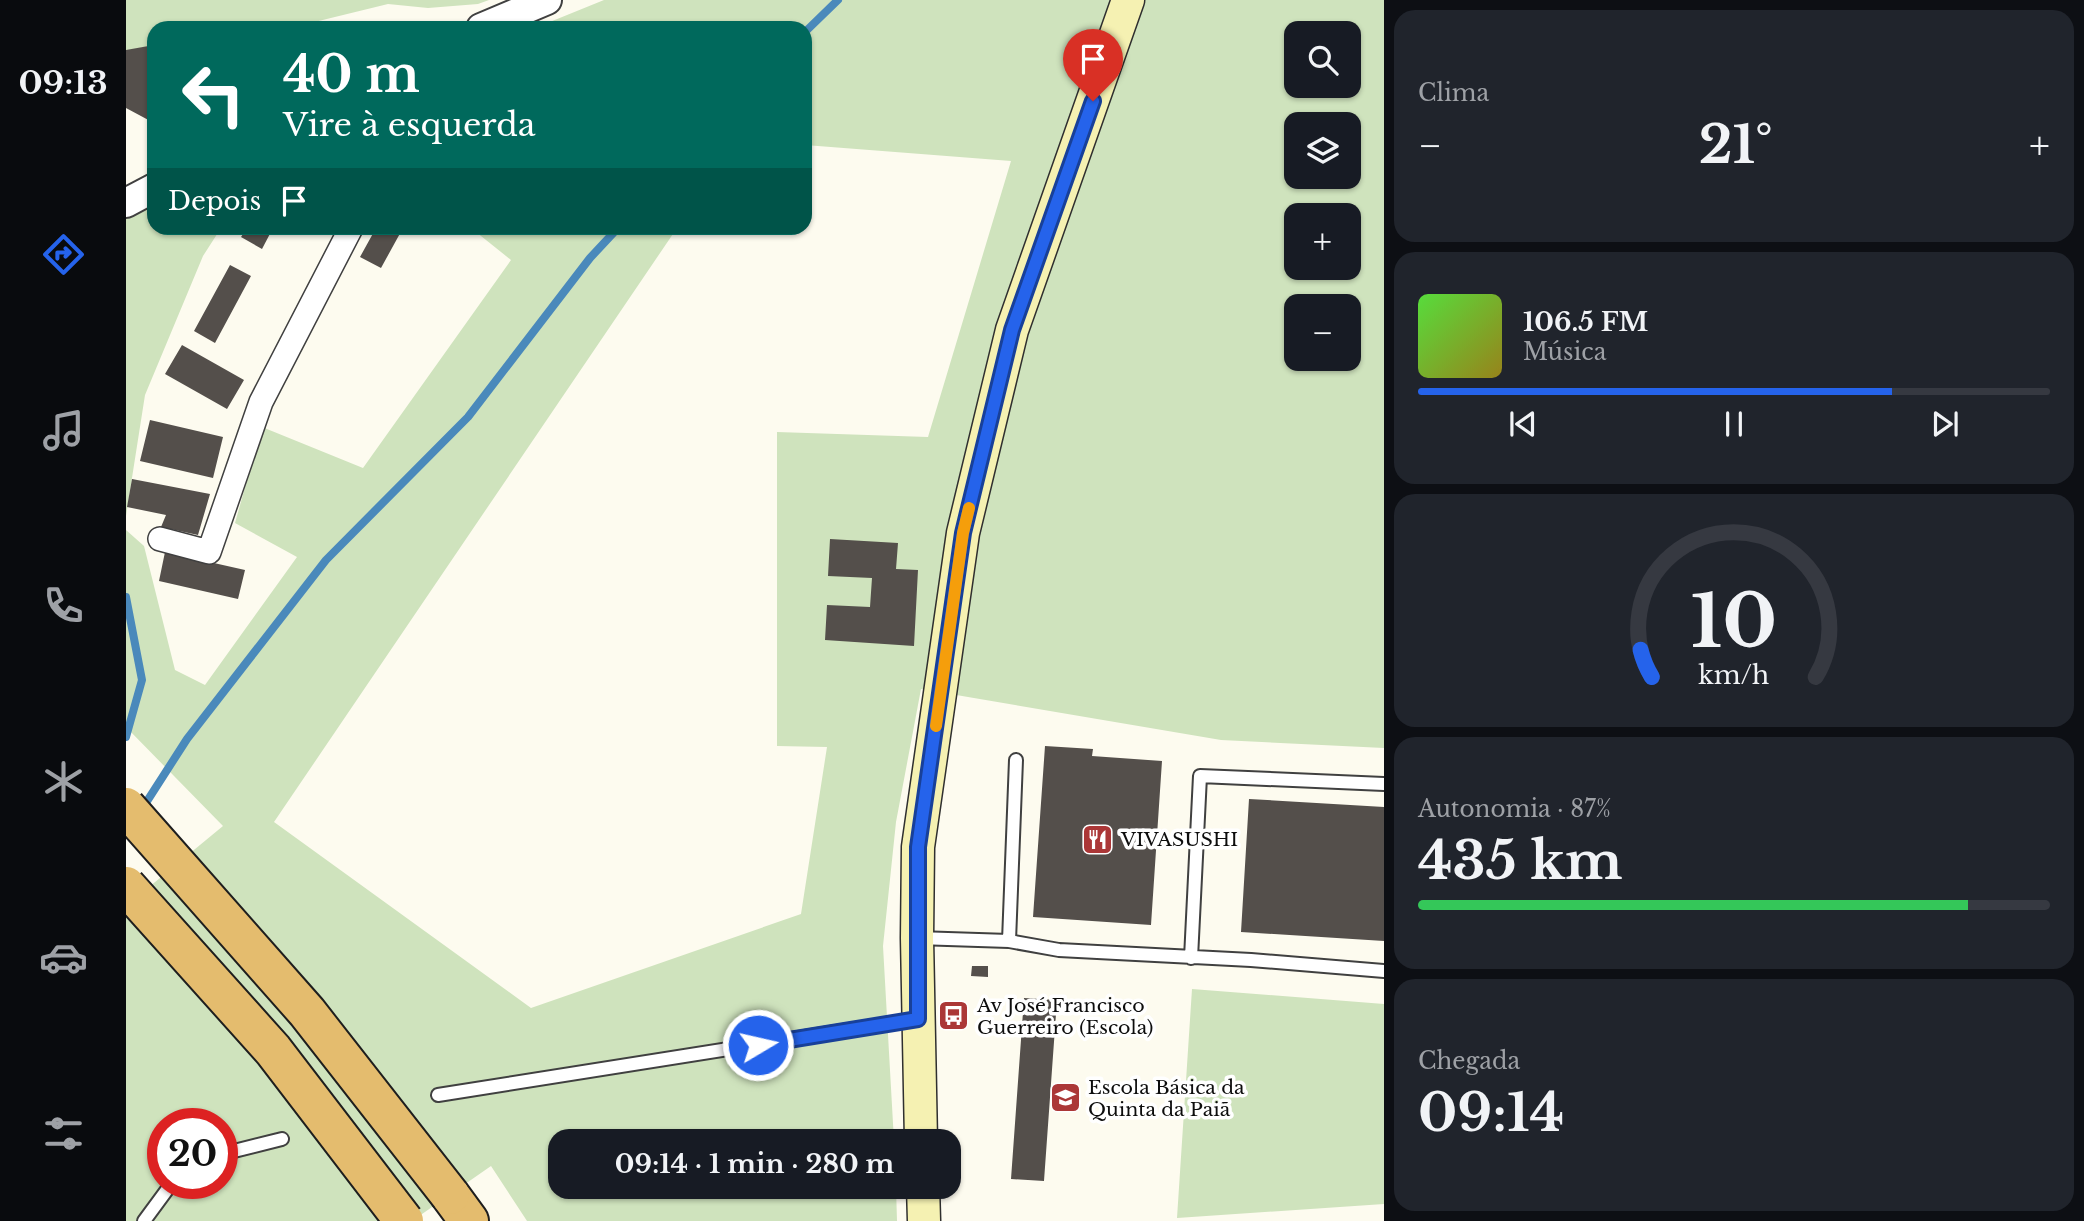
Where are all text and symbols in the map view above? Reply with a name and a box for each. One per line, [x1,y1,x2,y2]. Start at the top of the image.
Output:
map controls [1284,21,1361,371]
button: search [1284,21,1361,98]
pin [1063,29,1123,101]
icon: arrive [1074,40,1112,78]
text: 40 m [283,44,420,105]
icon: left [168,49,259,140]
text: 09:13 [18,63,108,103]
text: Clima [1418,79,1489,107]
text: Vire à esquerda [283,105,536,145]
button: layers [1284,112,1361,189]
text: 21° [1699,113,1773,177]
text: − [1418,122,1442,169]
text: + [2029,122,2050,169]
icon: arrive [275,182,313,220]
text: Depois [168,185,261,217]
button: + [1284,203,1361,280]
icon: directions [39,230,88,279]
button: − [1284,294,1361,371]
text: 106.5 FM [1523,306,1648,338]
text: Música [1523,338,1606,366]
icon: previous [1504,405,1542,443]
icon: pause [1715,405,1753,443]
icon: next [1926,405,1964,443]
icon: music [39,406,88,455]
text: 10 [1691,576,1777,667]
icon: phone [39,581,88,630]
text: km/h [1699,659,1769,690]
icon: climate [39,757,88,806]
text: Autonomia · 87% [1418,795,1611,823]
restaurant icon: VIVASUSHI [1081,822,1115,856]
place label: VIVASUSHI [1120,828,1238,851]
text: 435 km [1418,829,1622,893]
icon: car [39,933,88,982]
place label: Av José Francisco Guerreiro (Escola) [976,994,1153,1039]
bus stop icon: Av José Francisco Guerreiro (Escola) [937,999,971,1033]
position arrow [721,1008,795,1082]
text: Chegada [1418,1047,1520,1075]
place label: Escola Básica da Quinta da Paiã [1088,1076,1245,1121]
school or university icon: Escola Básica da Quinta da Paiã [1048,1081,1082,1115]
text: 09:14 [1418,1081,1564,1145]
speed limit sign: 20 [147,1108,238,1199]
icon: filters [39,1109,88,1158]
text: 09:14 · 1 min · 280 m [615,1148,894,1180]

